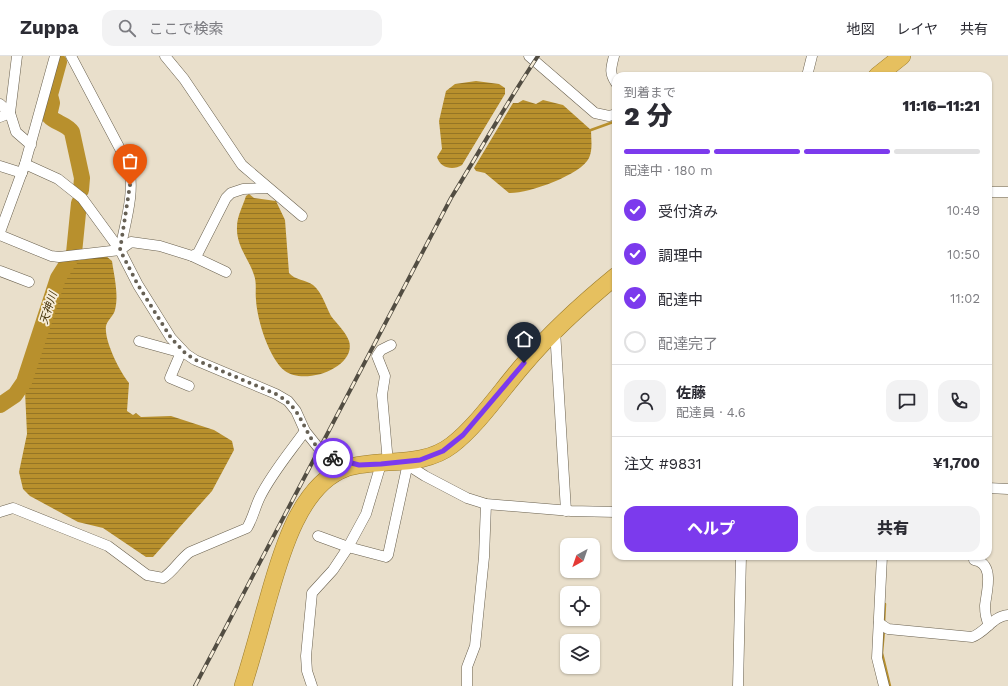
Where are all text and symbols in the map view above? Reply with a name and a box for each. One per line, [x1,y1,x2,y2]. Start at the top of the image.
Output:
search box [102,10,382,46]
text: Zuppa [20,16,78,39]
icon: search [116,17,138,39]
text: ここで検索 [148,20,223,38]
text: 地図 [846,21,874,37]
text: レイヤ [896,21,938,37]
text: 共有 [960,21,988,37]
text: 到着まで [624,85,676,100]
text: 11:16–11:21 [903,97,980,115]
text: 2 分 [624,101,673,131]
pin [113,144,147,185]
icon: bag [119,150,141,172]
text: 配達中 · 180 m [624,163,713,178]
icon: check [624,199,646,221]
text: 受付済み [658,203,718,221]
text: 10:49 [947,203,980,218]
icon: check [624,243,646,265]
text: 調理中 [658,247,703,265]
text: 10:50 [947,247,980,262]
icon: check [624,287,646,309]
water label: 天神川 [37,290,60,326]
text: 配達中 [658,291,703,309]
text: 11:02 [950,291,980,306]
pin [507,322,541,363]
icon: home [513,328,535,350]
text: 配達完了 [658,335,718,353]
button: person [624,380,666,422]
button: chat [886,380,928,422]
button: phone [938,380,980,422]
text: 佐藤 [676,384,706,402]
text: 配達員 · 4.6 [676,405,746,420]
courier [313,438,353,478]
icon: bike [322,447,344,469]
text: ¥1,700 [933,454,980,472]
text: 注文 #9831 [624,455,702,473]
button: ヘルプ [624,506,798,552]
button: 共有 [806,506,980,552]
north arrow [560,538,600,578]
map controls [560,538,600,674]
button: locate [560,586,600,626]
button: layers [560,634,600,674]

